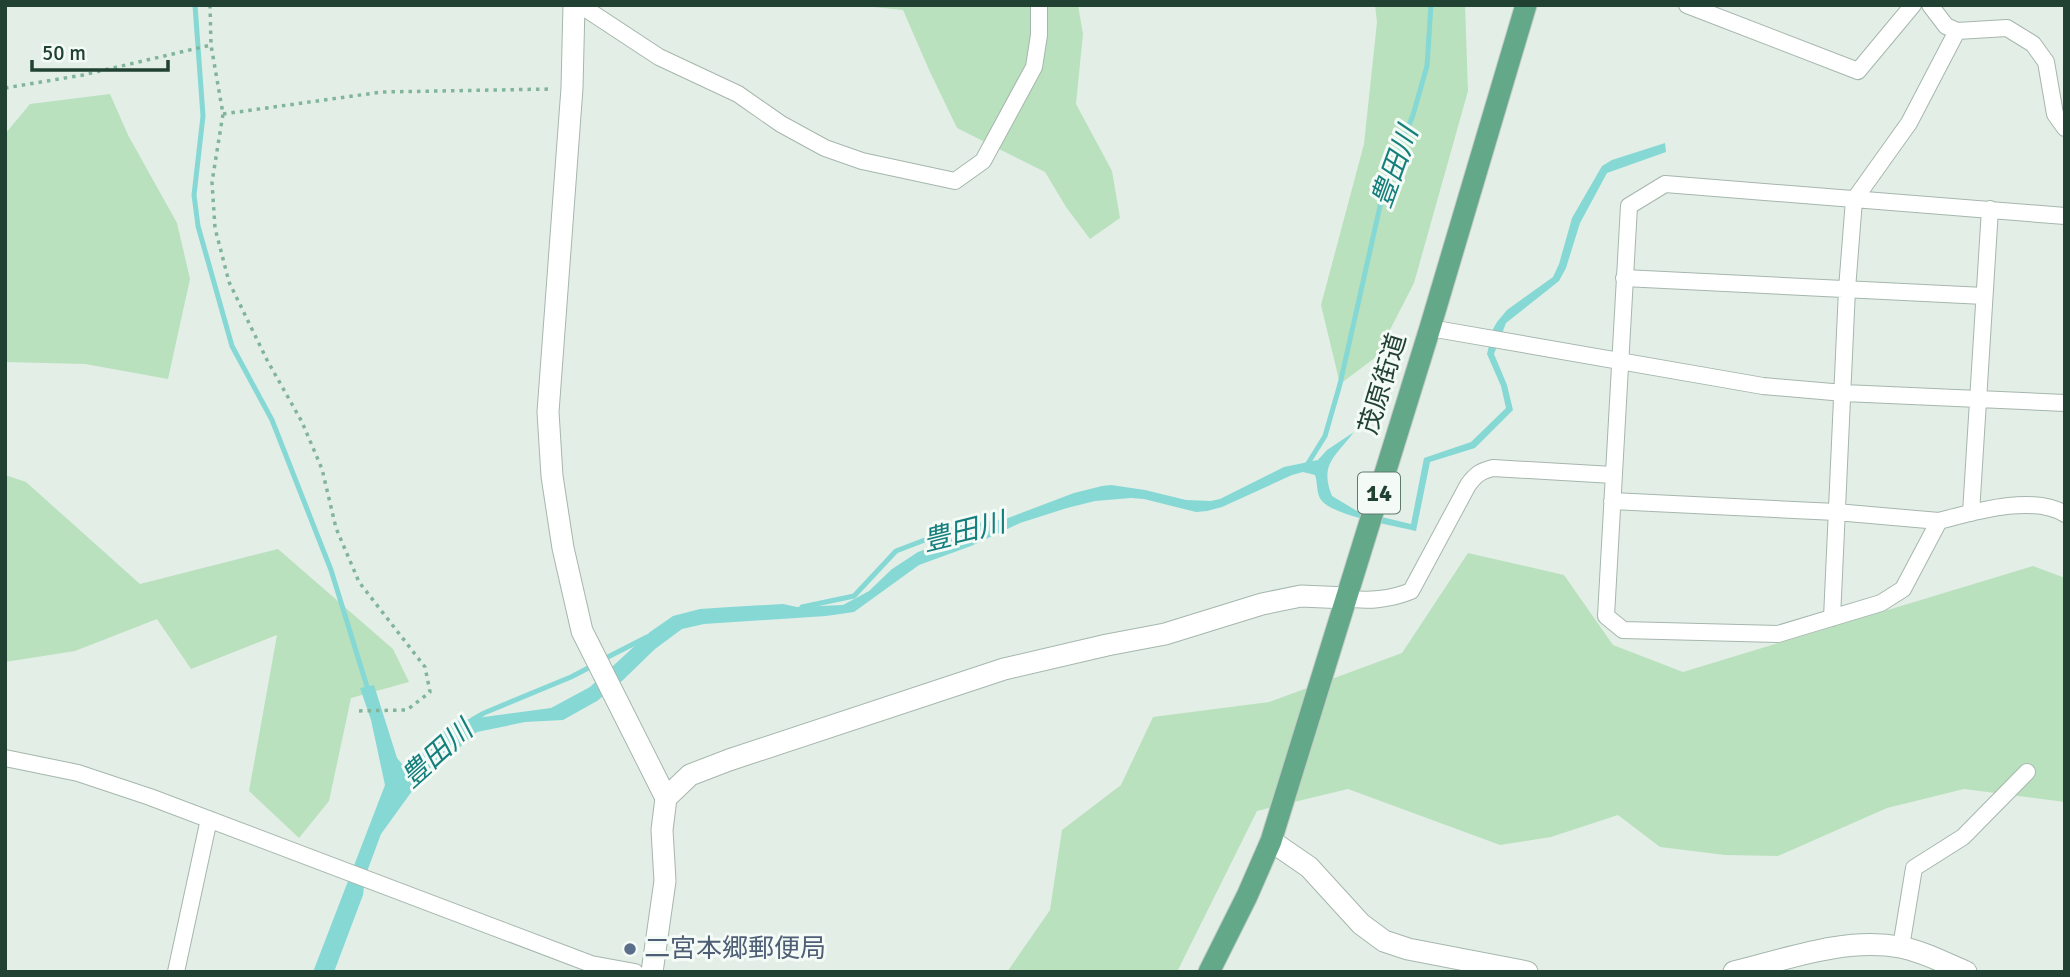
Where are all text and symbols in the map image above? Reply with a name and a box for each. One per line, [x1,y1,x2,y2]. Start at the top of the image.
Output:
scale bar [32,28,168,72]
text: 50 m [42,40,86,66]
water label: 豊田川 [1365,119,1426,212]
street label: 茂原街道 [1352,330,1414,438]
road number: 14 [1358,472,1400,514]
water label: 豊田川 [919,505,1012,559]
water label: 豊田川 [394,711,482,795]
place label: 二宮本郷郵便局 [644,933,826,965]
marker: 二宮本郷郵便局 [622,941,638,957]

